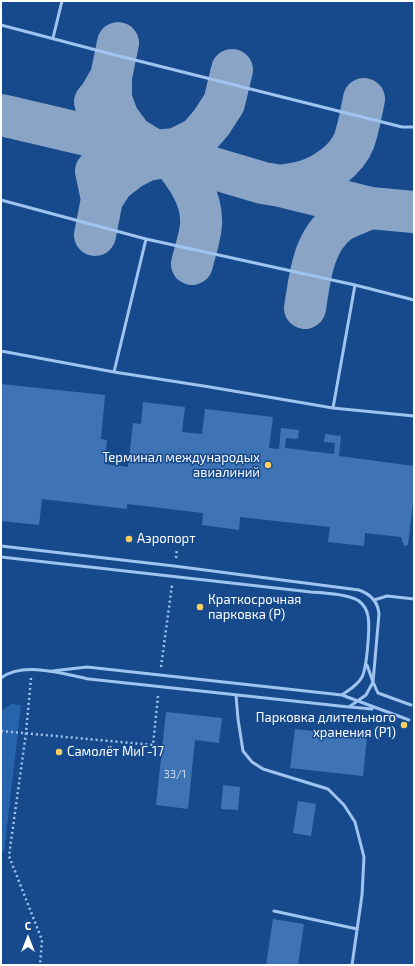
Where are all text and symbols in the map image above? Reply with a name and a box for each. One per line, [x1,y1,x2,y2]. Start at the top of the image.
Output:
place label: Терминал международых авиалиний [102,450,260,481]
marker: Терминал международых авиалиний [263,460,273,470]
place label: Аэропорт [137,531,196,547]
marker: Аэропорт [124,534,134,544]
place label: Краткосрочная парковка (P) [208,592,301,623]
marker: Краткосрочная парковка (P) [195,602,205,612]
place label: Парковка длительного хранения (P1) [256,710,396,741]
marker: Парковка длительного хранения (P1) [399,720,409,730]
place label: Самолёт МиГ-17 [67,744,164,760]
marker: Самолёт МиГ-17 [54,747,64,757]
house number: 33/1 [164,767,186,781]
north arrow [8,918,48,958]
text: С [25,919,31,932]

